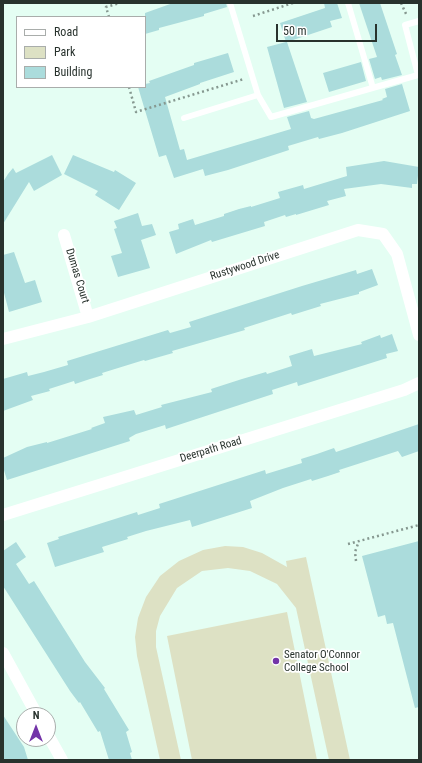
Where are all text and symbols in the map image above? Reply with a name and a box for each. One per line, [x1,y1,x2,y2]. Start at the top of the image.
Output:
legend [16,16,146,88]
scale bar [278,16,379,42]
text: 50 m [283,24,307,38]
text: Road [54,25,78,39]
text: Park [54,45,75,59]
text: Building [54,65,92,79]
street label: Dumas Court [62,247,92,305]
street label: Rustywood Drive [209,249,281,283]
street label: Deerpath Road [179,434,243,466]
place label: Senator O'Connor College School [284,648,360,674]
marker: Senator O'Connor College School [271,656,281,666]
north arrow [16,707,56,747]
text: N [33,709,39,722]

